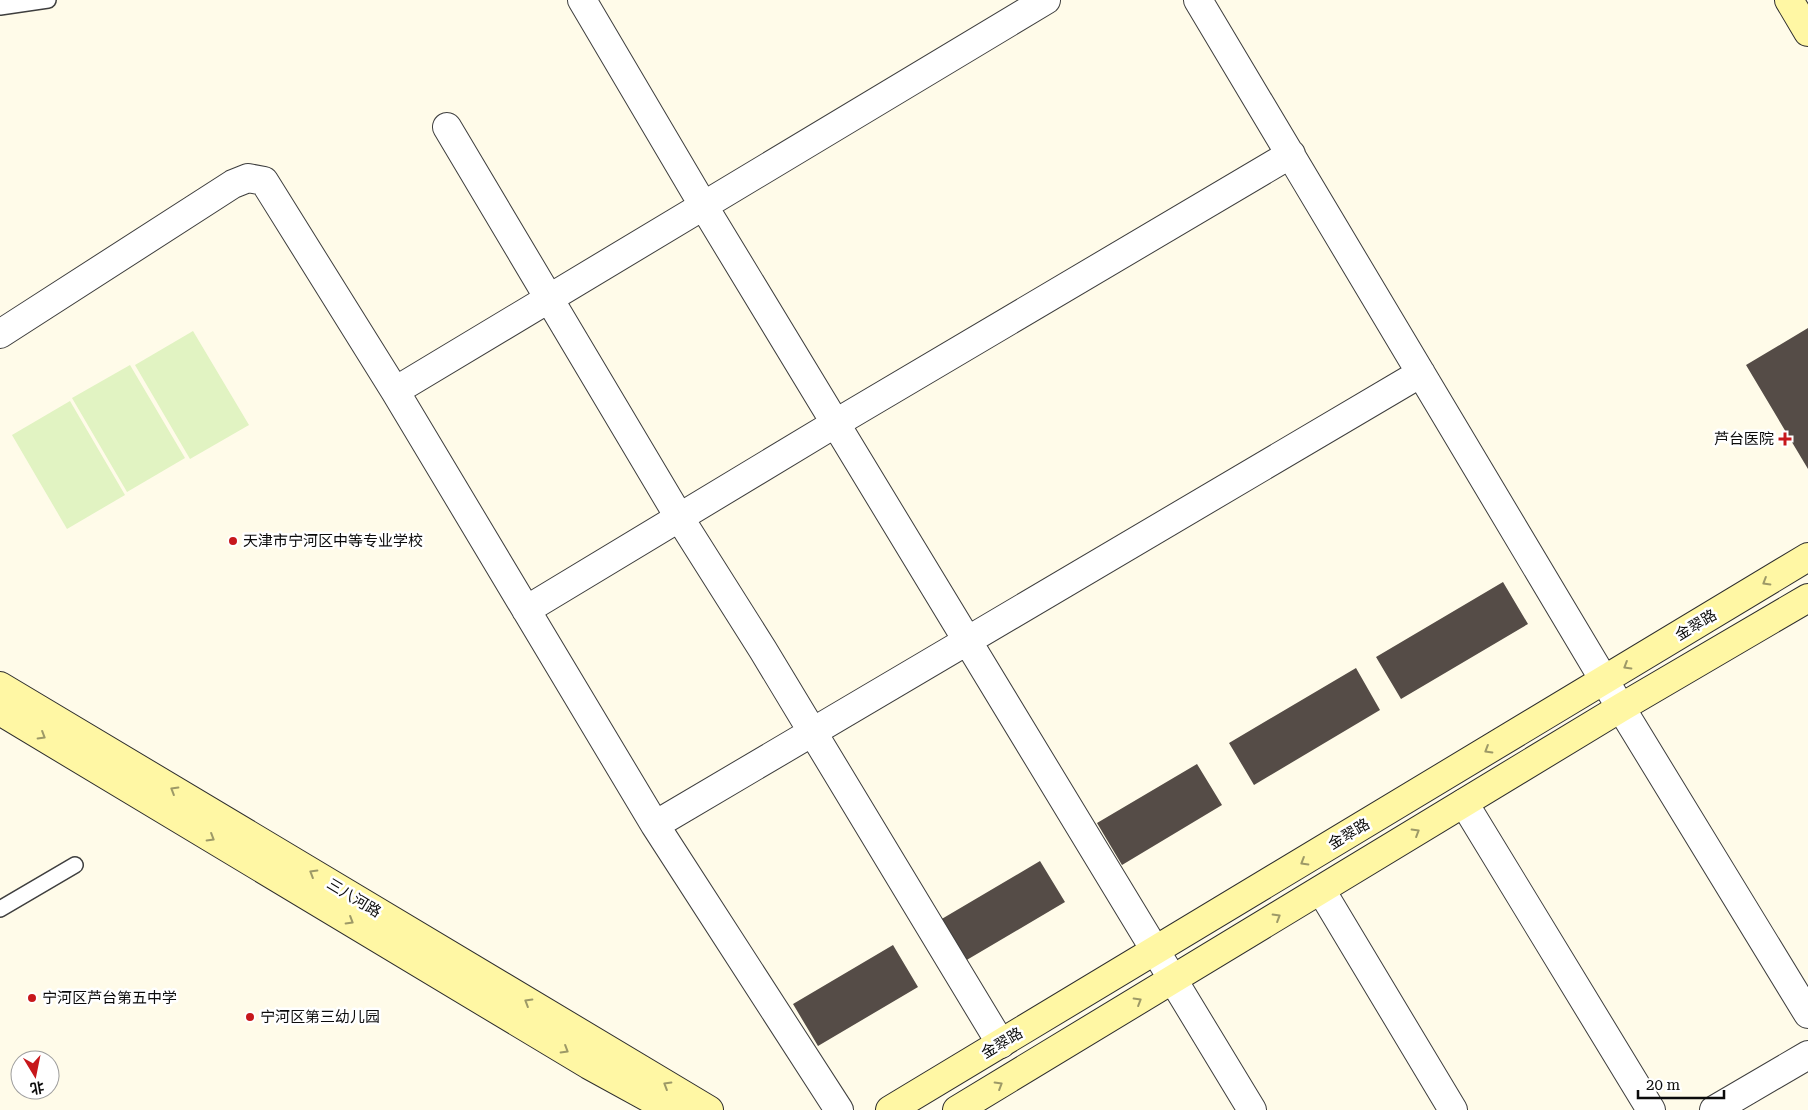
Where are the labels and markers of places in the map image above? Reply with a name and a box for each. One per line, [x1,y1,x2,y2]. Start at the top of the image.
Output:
place label: 芦台医院 [1714,430,1774,448]
marker: 芦台医院 [1778,432,1792,446]
place label: 天津市宁河区中等专业学校 [243,532,423,550]
marker: 天津市宁河区中等专业学校 [227,535,239,547]
place label: 宁河区芦台第五中学 [42,989,177,1007]
marker: 宁河区芦台第五中学 [26,992,38,1004]
place label: 宁河区第三幼儿园 [260,1008,380,1026]
marker: 宁河区第三幼儿园 [244,1011,256,1023]

